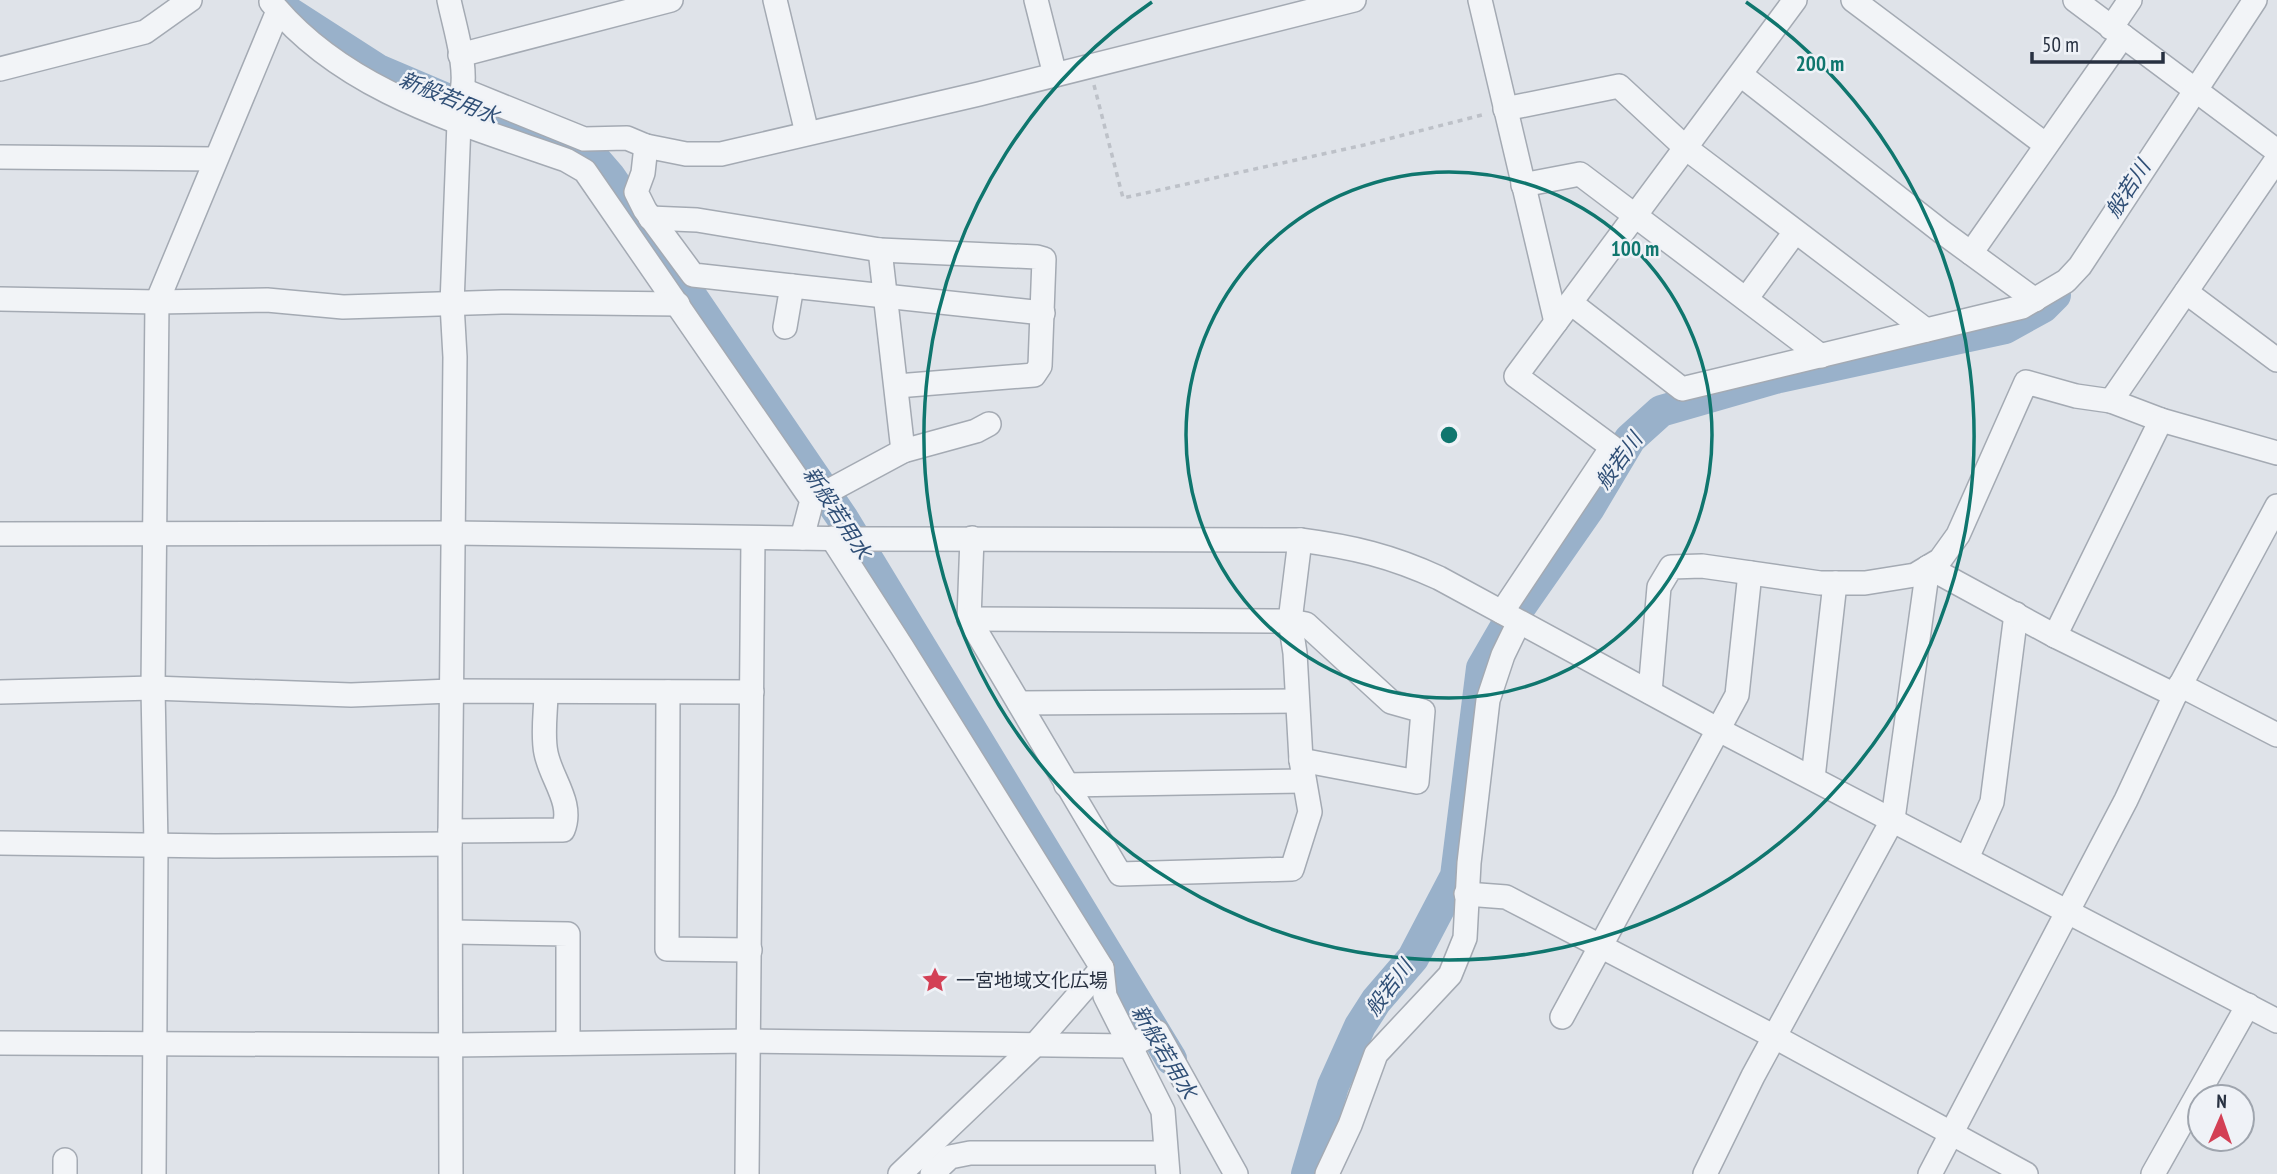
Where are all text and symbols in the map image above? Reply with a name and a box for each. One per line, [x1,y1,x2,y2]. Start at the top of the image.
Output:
scale bar [2032,21,2163,65]
text: 50 m [2042,31,2079,58]
text: 200 m [1796,50,1844,77]
water label: 新般若用水 [395,65,505,130]
water label: 般若川 [2099,153,2157,222]
text: 100 m [1611,235,1659,262]
centre of rings [1437,423,1461,447]
water label: 般若川 [1589,426,1649,494]
water label: 新般若用水 [798,461,878,566]
water label: 般若川 [1359,953,1420,1021]
place icon: 一宮地域文化広場 [920,965,950,995]
place label: 一宮地域文化広場 [956,968,1108,992]
water label: 新般若用水 [1126,1000,1204,1105]
north arrow [2186,1083,2256,1153]
text: N [2216,1089,2227,1113]

